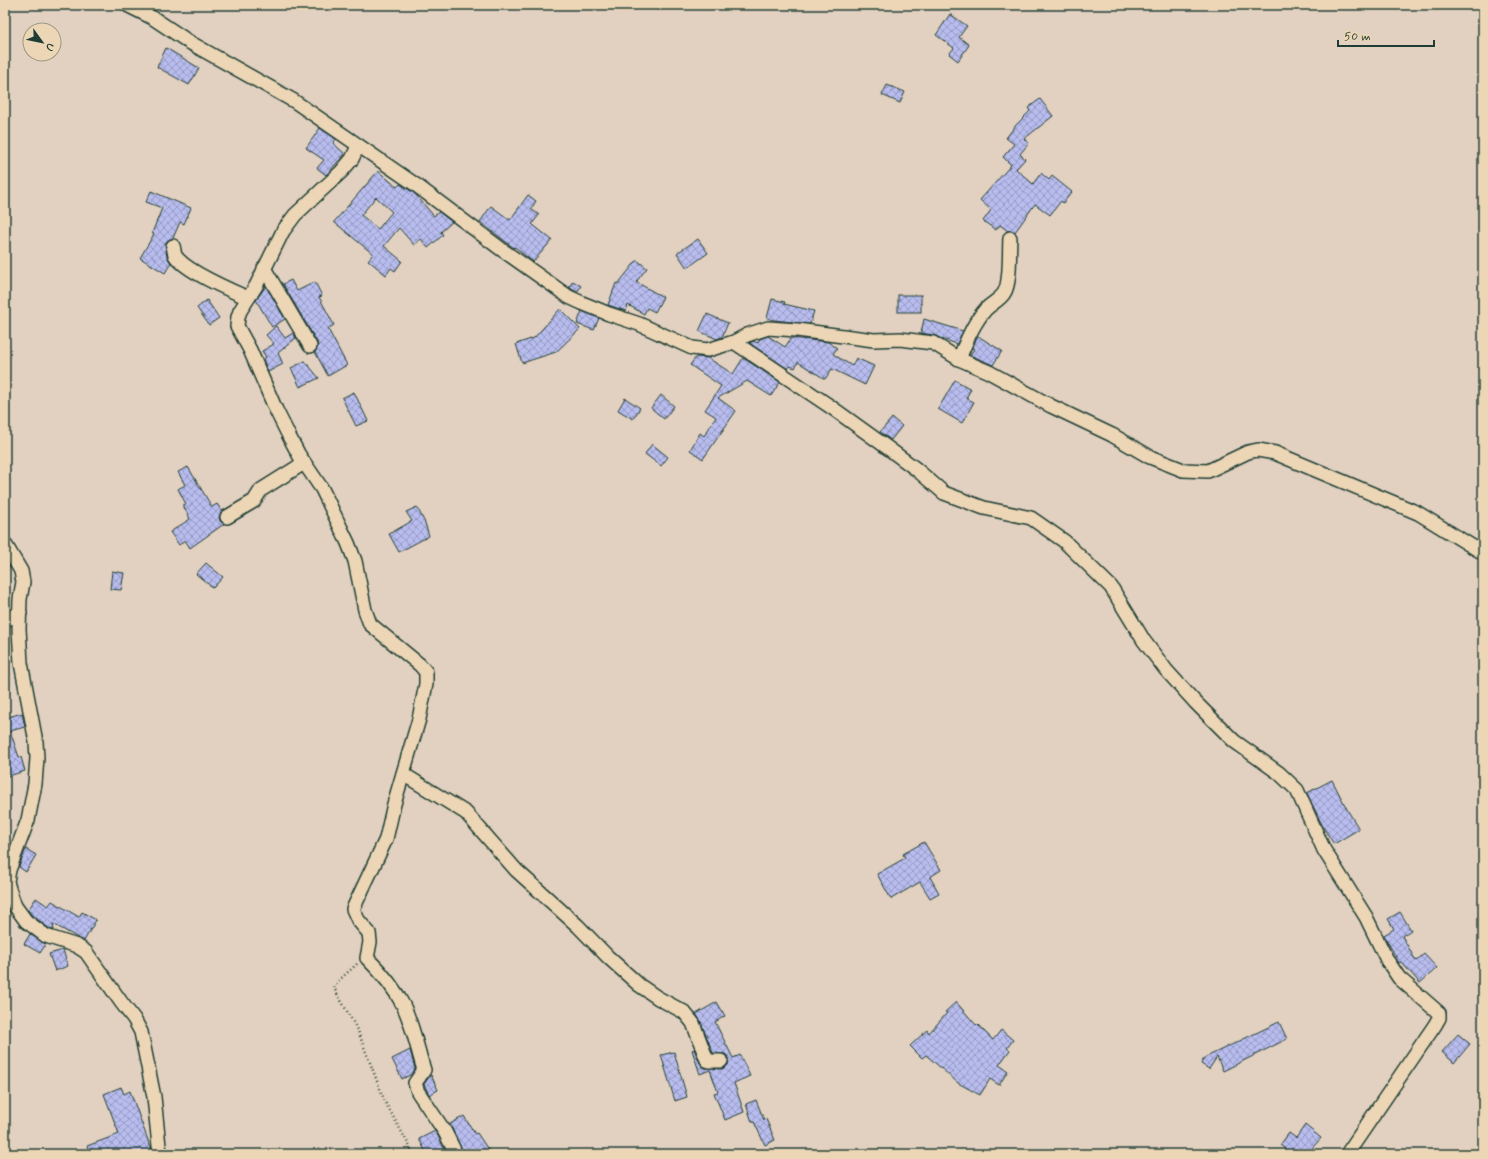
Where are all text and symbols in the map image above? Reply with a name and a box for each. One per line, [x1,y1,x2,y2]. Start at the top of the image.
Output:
north arrow [22,22,62,62]
scale bar [1338,22,1434,48]
text: 50 m [1344,29,1371,45]
text: U [42,40,57,54]

